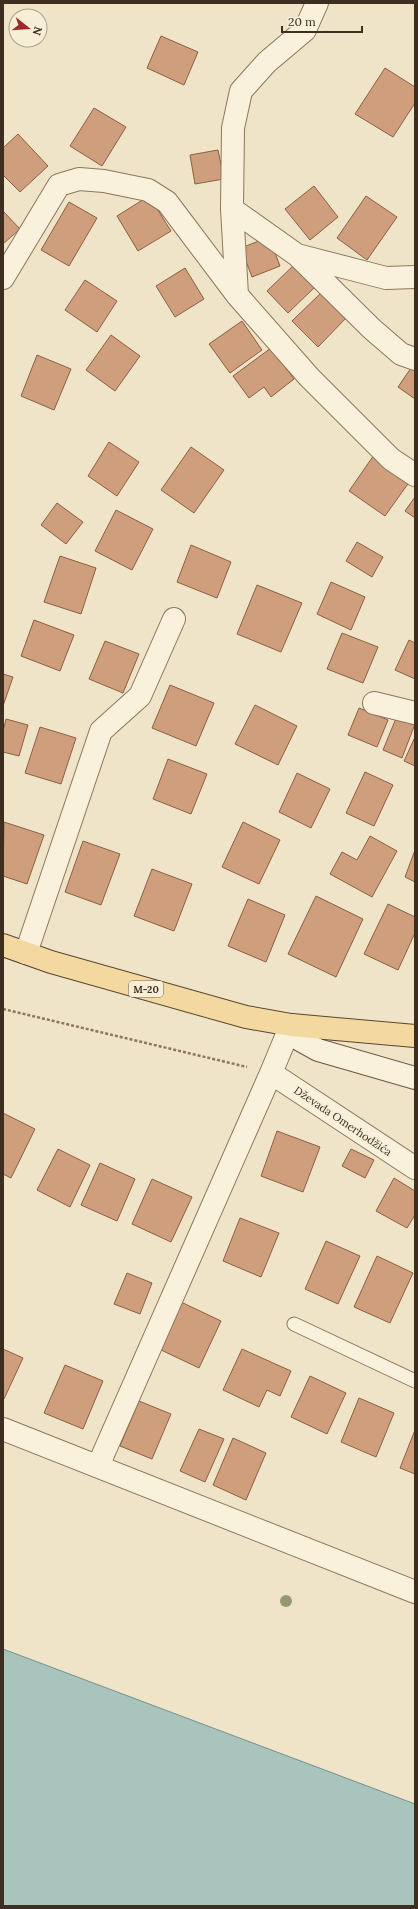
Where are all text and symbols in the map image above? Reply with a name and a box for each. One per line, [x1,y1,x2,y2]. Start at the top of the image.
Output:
north arrow [8,8,48,48]
scale bar [282,8,362,34]
text: 20 m [288,14,316,29]
text: N [29,25,46,38]
road number: M-20 [129,981,163,997]
street label: Dževada Omerhodžića [291,1083,395,1159]

